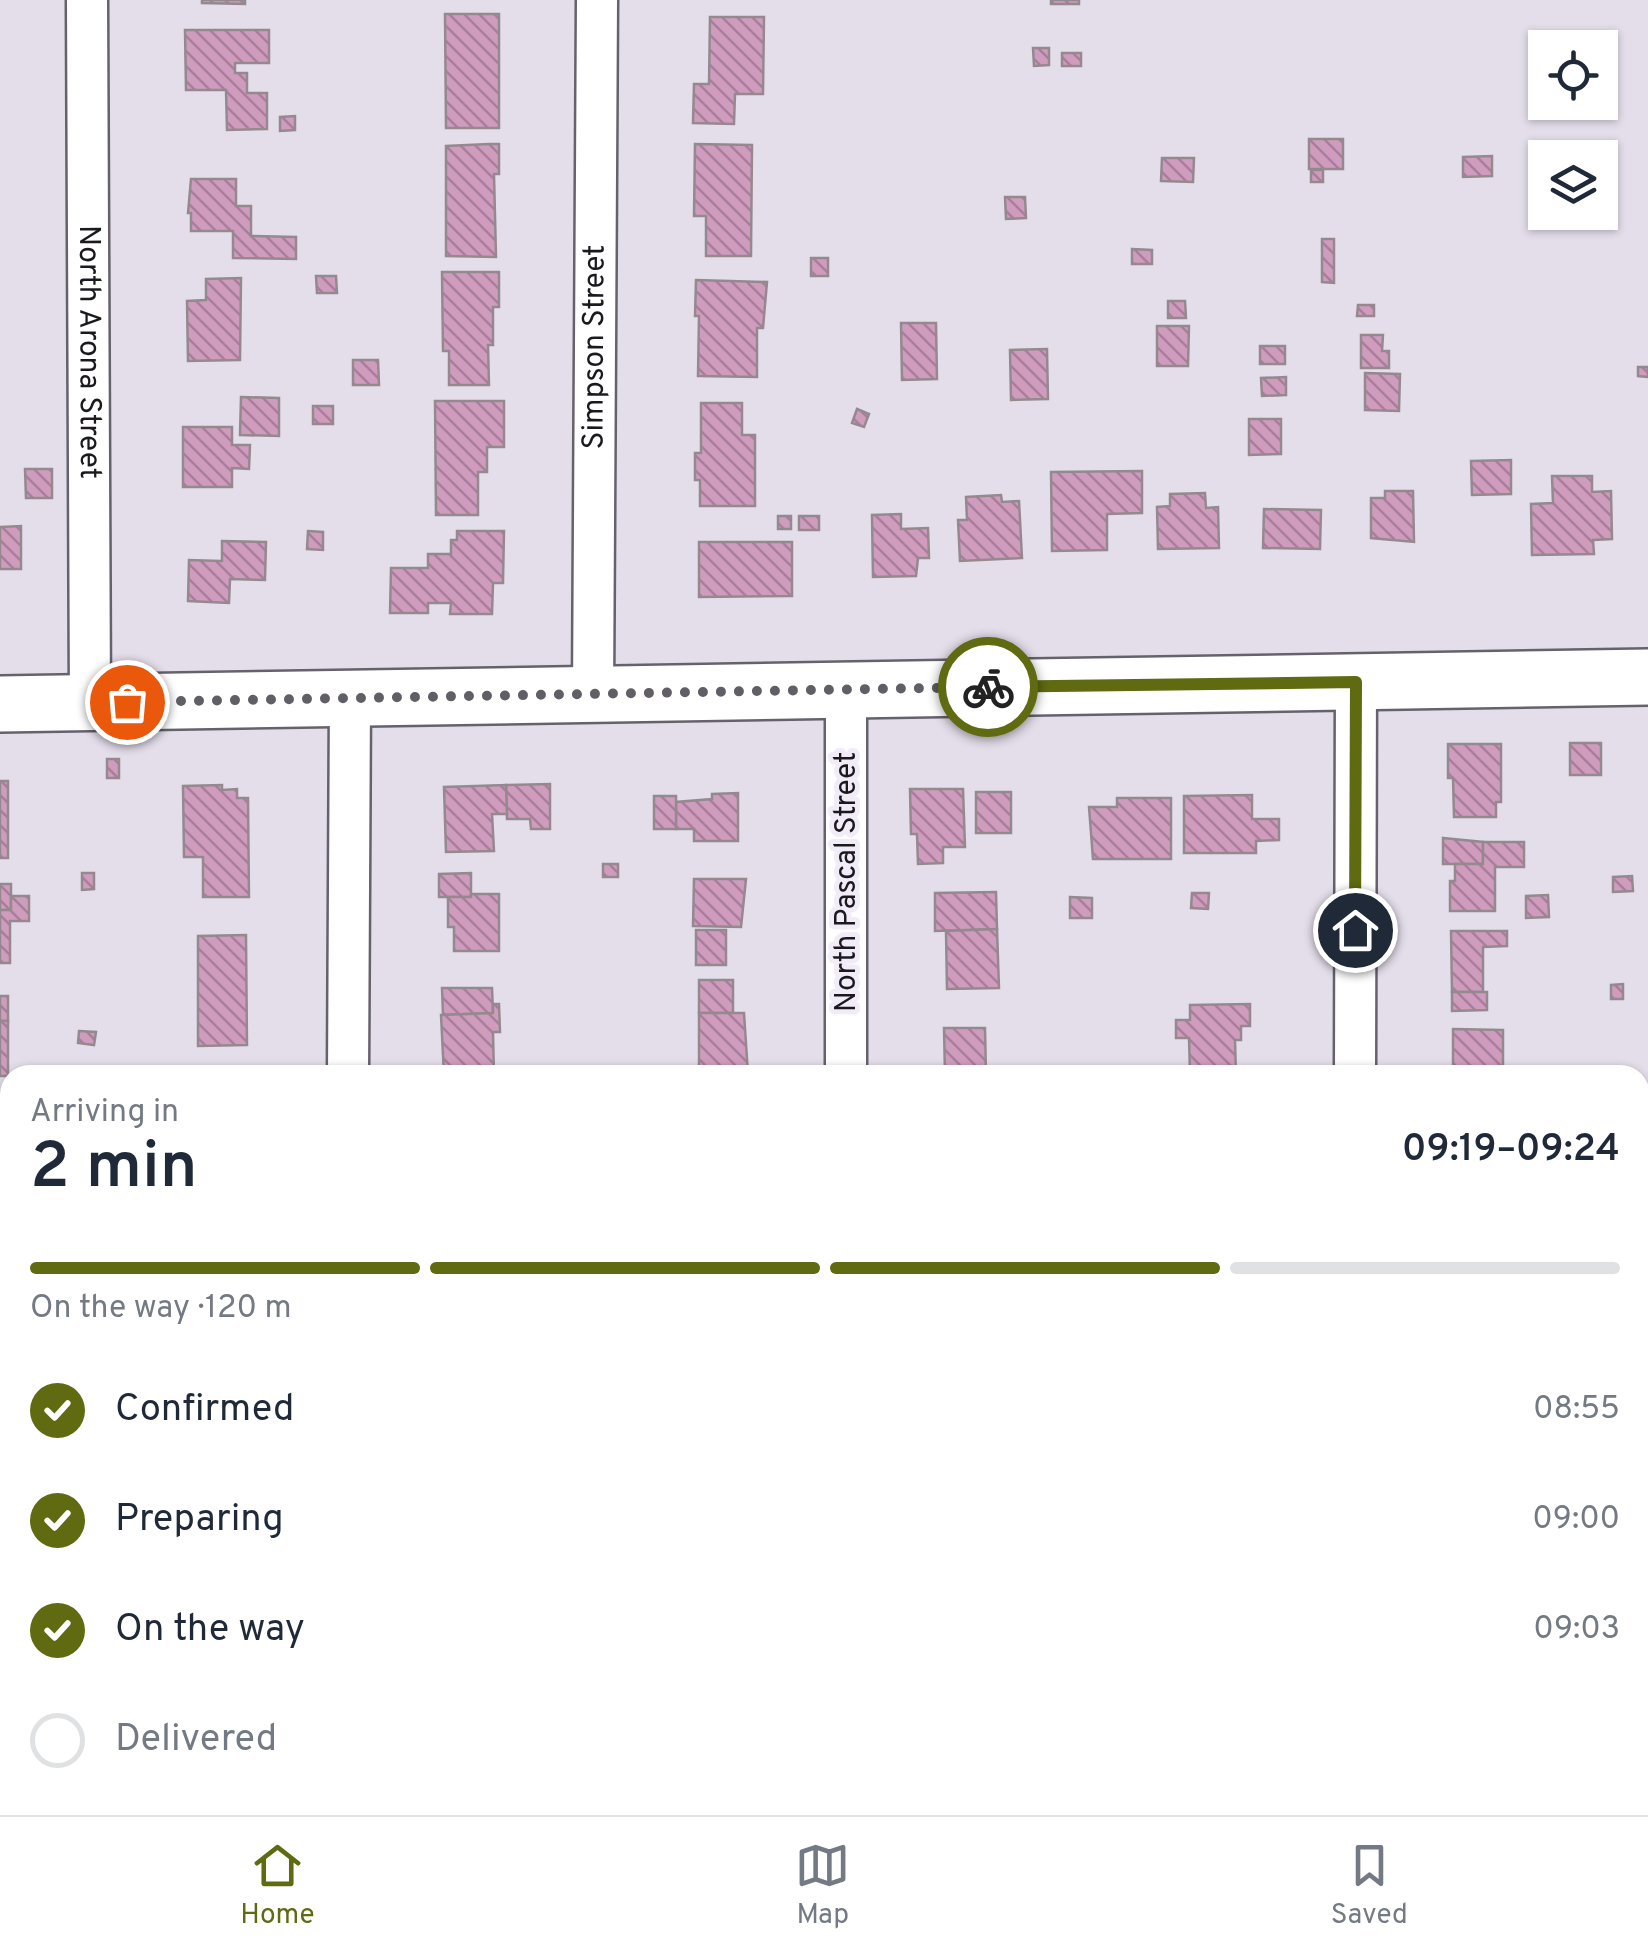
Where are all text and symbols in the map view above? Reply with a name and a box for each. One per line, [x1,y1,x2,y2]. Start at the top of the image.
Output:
map controls [1528,30,1618,230]
button: locate [1528,30,1618,120]
button: layers [1528,140,1618,230]
street label: North Arona Street [69,225,108,479]
street label: Simpson Street [576,244,614,450]
courier [938,637,1038,737]
pin [85,660,170,745]
icon: bike [961,660,1016,715]
icon: bag [100,675,155,730]
street label: North Pascal Street [829,752,866,1012]
pin [1313,888,1398,973]
icon: home [1328,903,1383,958]
text: Arriving in [30,1093,179,1133]
text: 09:19–09:24 [1402,1126,1620,1175]
text: 2 min [30,1129,198,1211]
text: On the way · 120 m [30,1289,292,1329]
icon: check [30,1383,85,1438]
text: Confirmed [115,1386,294,1435]
text: 08:55 [1533,1390,1620,1430]
icon: check [30,1493,85,1548]
text: Preparing [115,1496,284,1545]
text: 09:00 [1532,1500,1620,1540]
icon: check [30,1603,85,1658]
text: On the way [115,1606,305,1655]
text: 09:03 [1533,1610,1620,1650]
text: Delivered [115,1716,277,1765]
tab: Home [240,1838,315,1934]
tab: Map [795,1838,850,1934]
tab: Saved [1331,1838,1408,1934]

